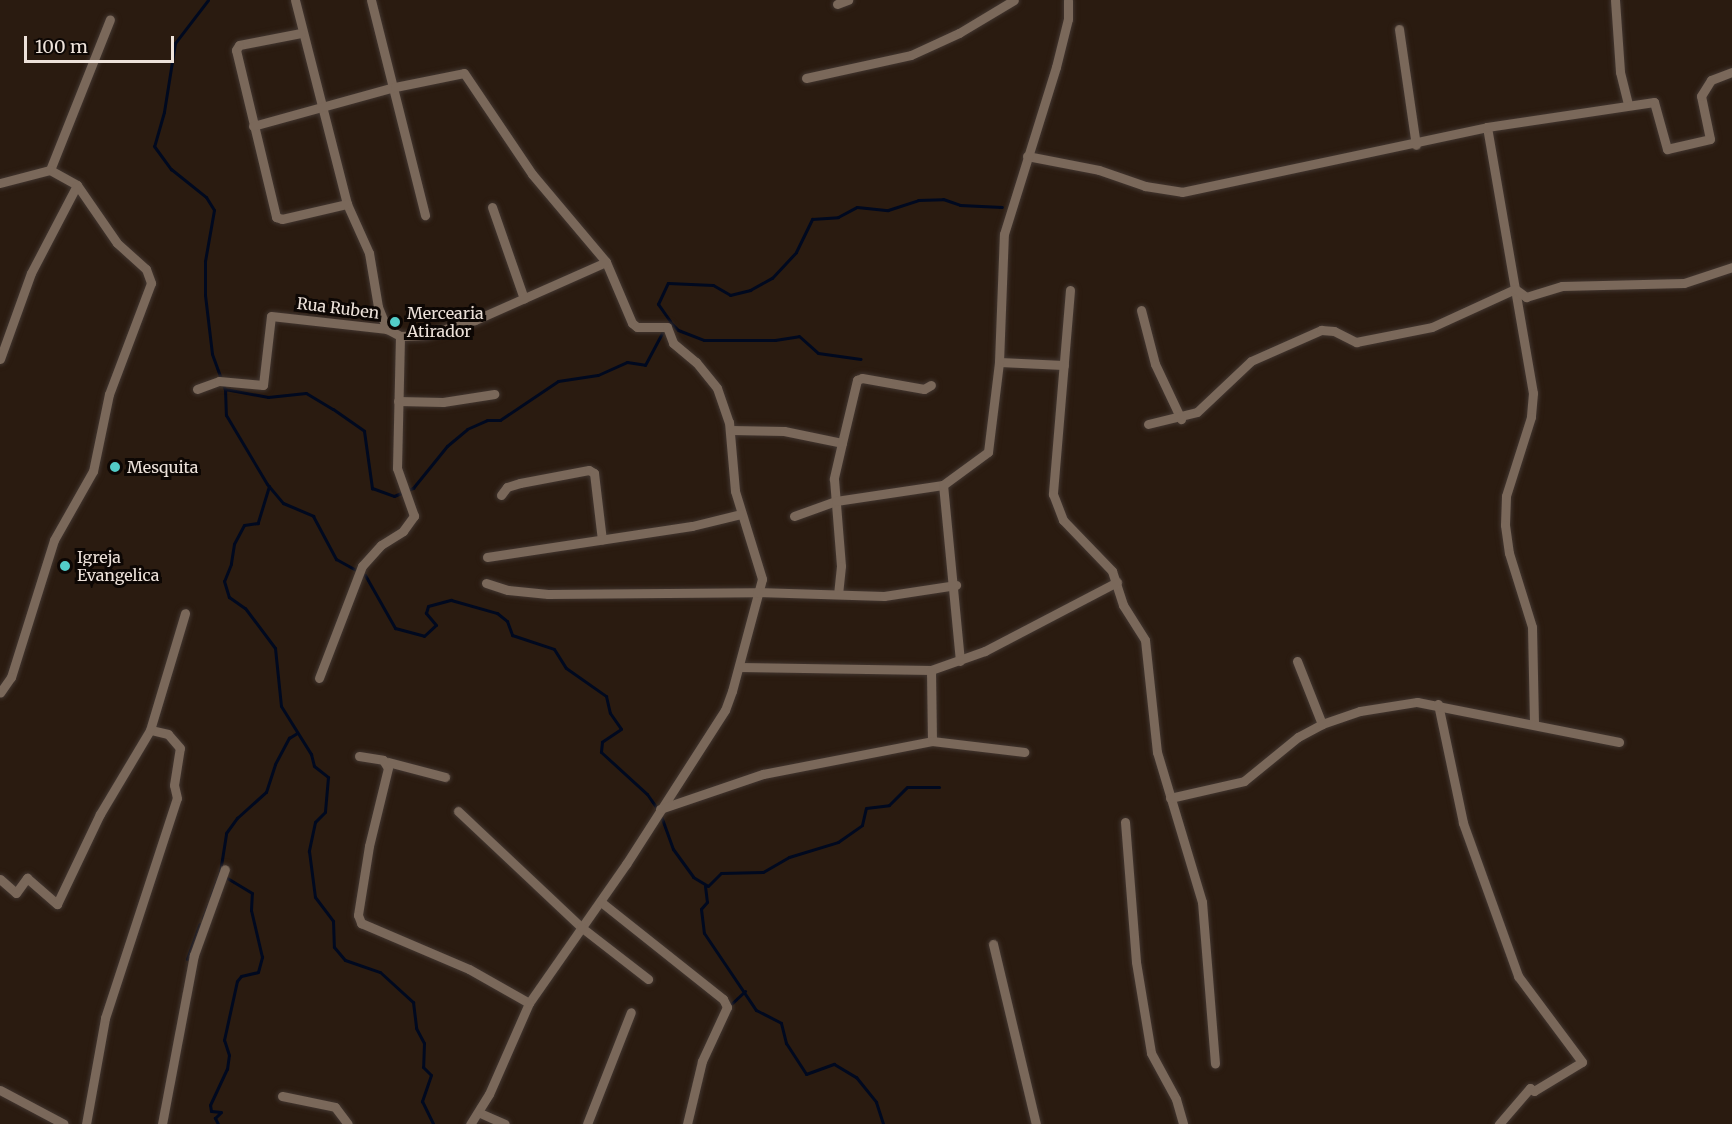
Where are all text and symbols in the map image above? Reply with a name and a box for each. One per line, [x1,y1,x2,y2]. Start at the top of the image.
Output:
scale bar [27,24,177,62]
text: 100 m [35,35,88,58]
street label: Rua Ruben [296,293,380,323]
place label: Mercearia Atirador [407,303,484,341]
marker: Mercearia Atirador [388,315,402,329]
place label: Mesquita [127,457,198,477]
marker: Mesquita [108,460,122,474]
place label: Igreja Evangelica [77,547,159,585]
marker: Igreja Evangelica [58,559,72,573]

